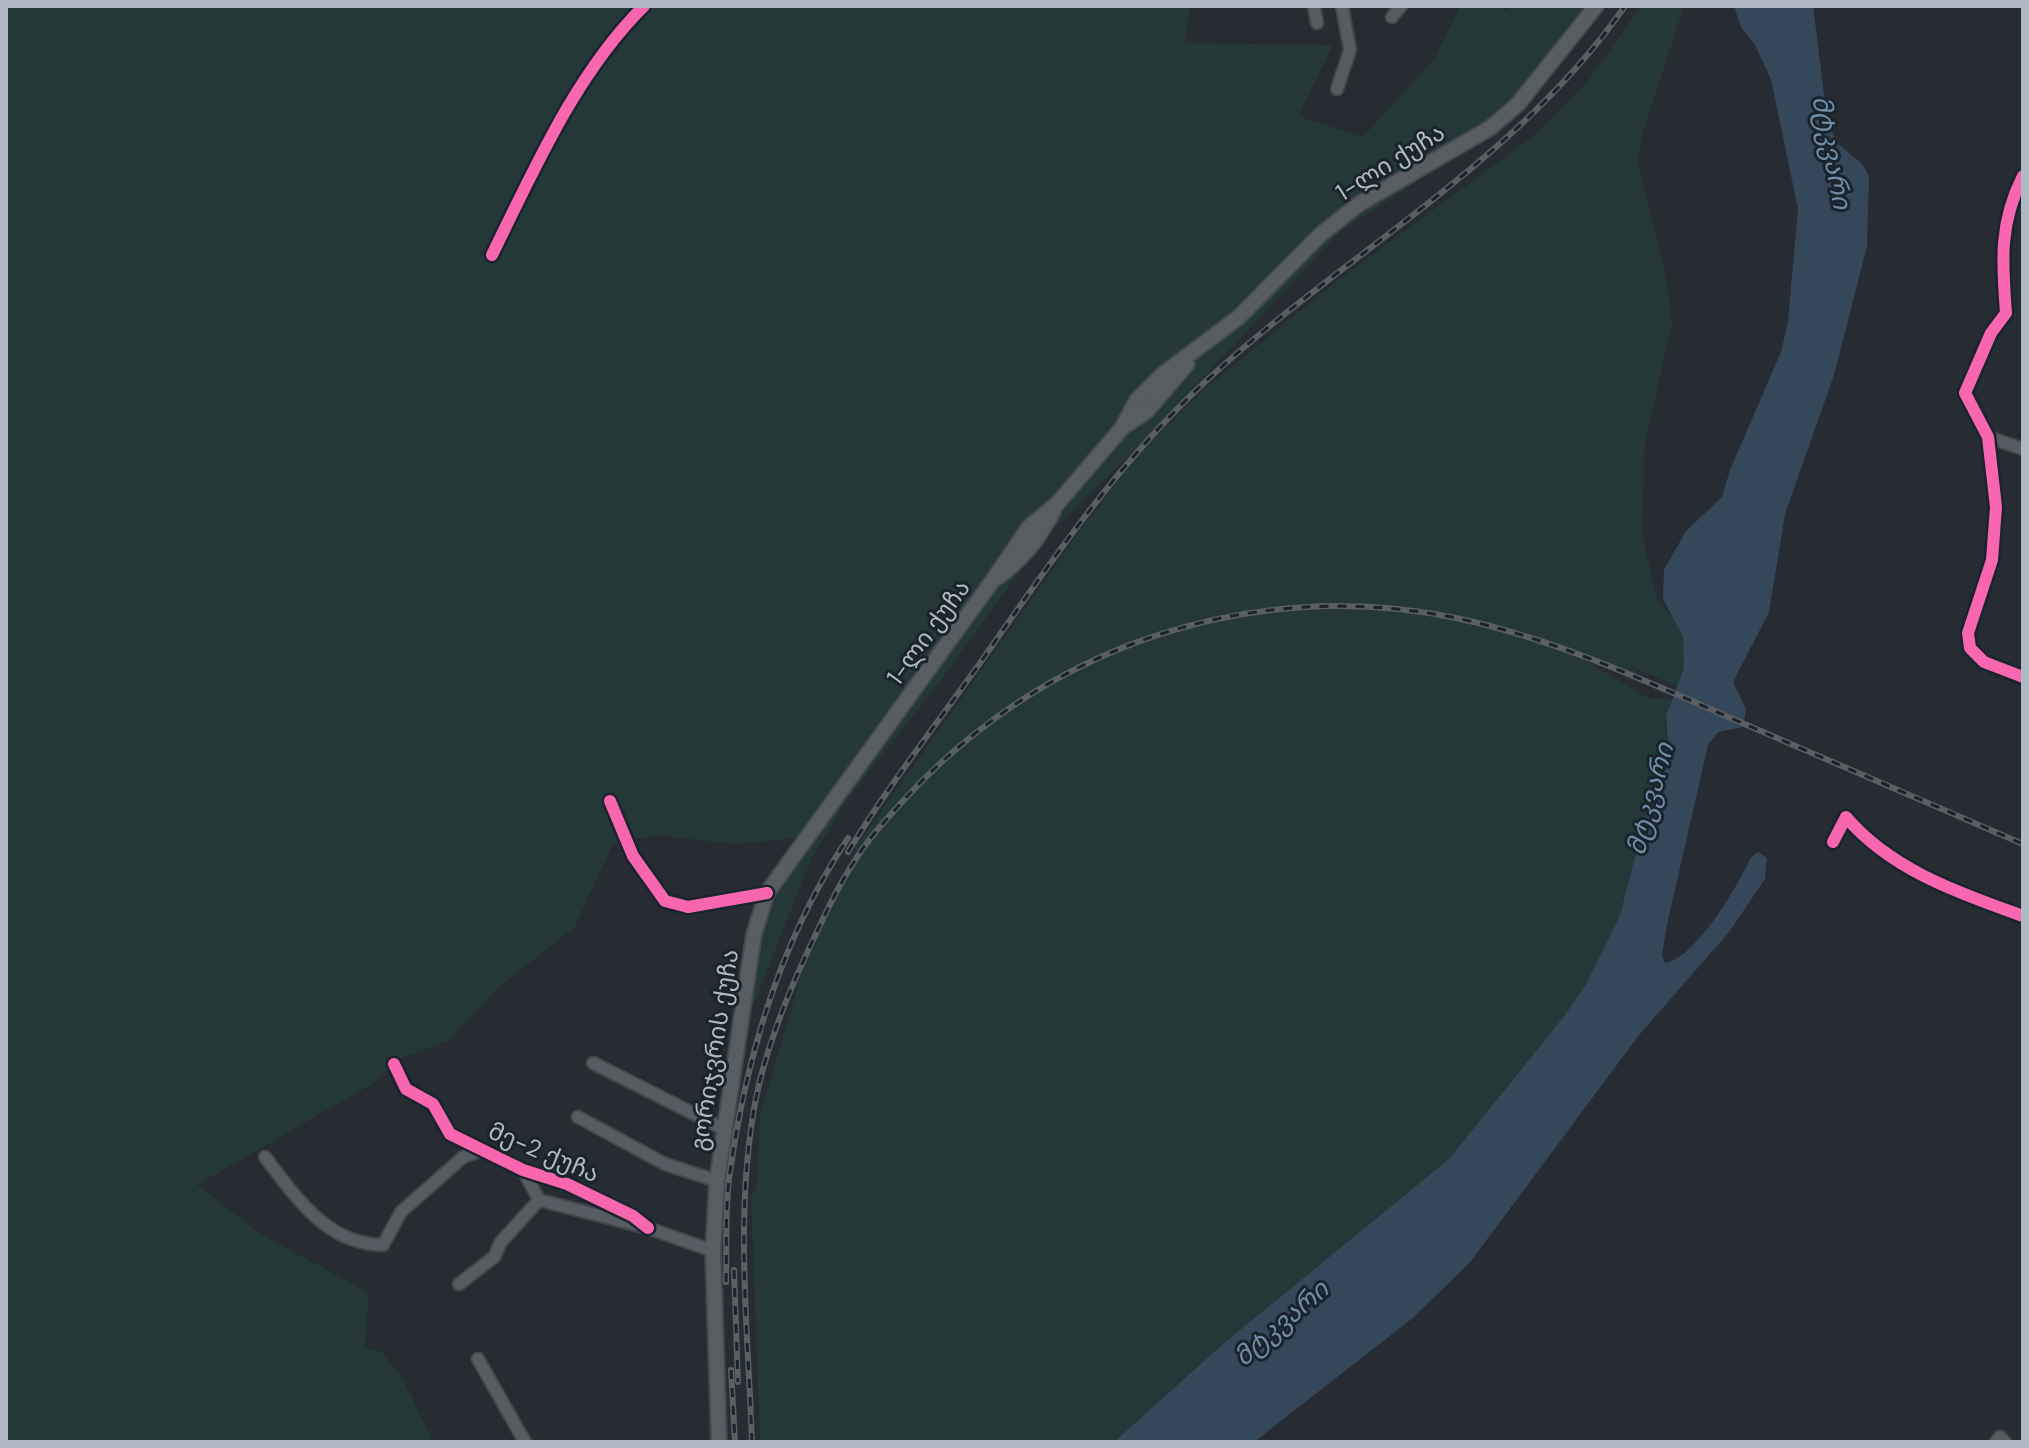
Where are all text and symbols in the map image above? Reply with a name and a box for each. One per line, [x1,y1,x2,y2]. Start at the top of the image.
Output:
water label: მტკვარი [1804,92,1860,213]
street label: 1-ლი ქუჩა [1330,116,1450,208]
street label: 1-ლი ქუჩა [879,573,977,691]
water label: მტკვარი [1619,738,1682,859]
street label: გორიჯვრის ქუჩა [683,947,745,1153]
street label: მე-2 ქუჩა [484,1115,604,1189]
water label: მტკვარი [1227,1272,1336,1373]

